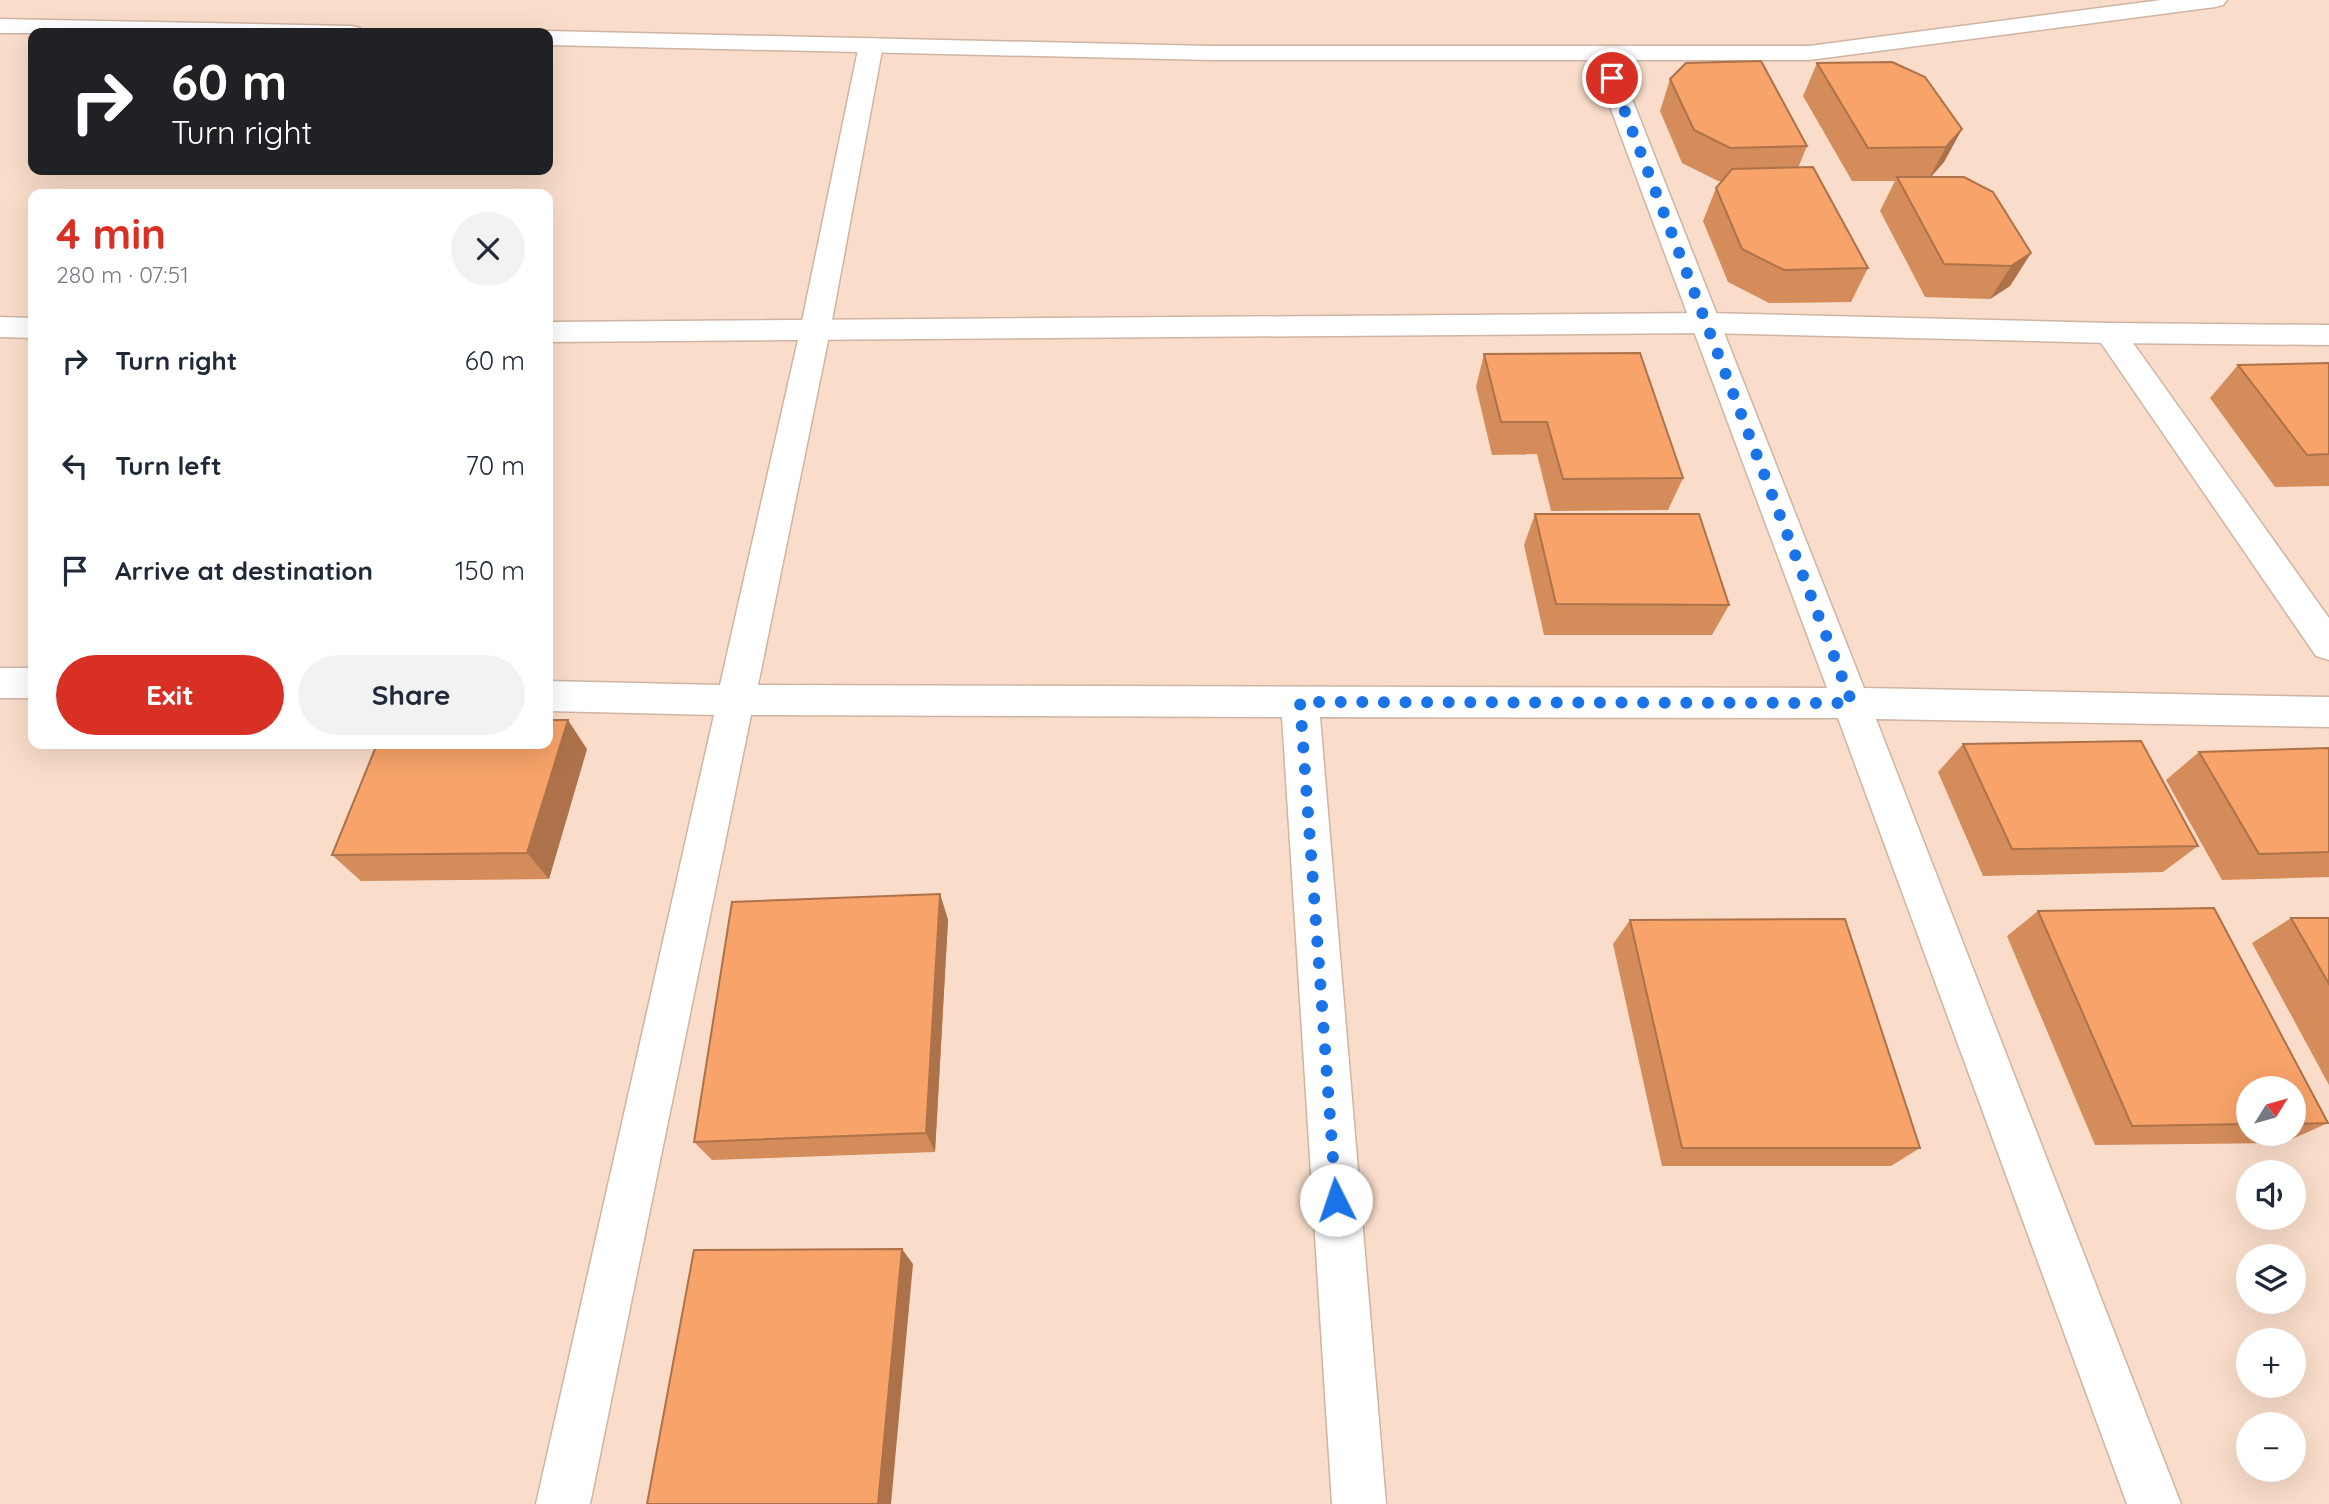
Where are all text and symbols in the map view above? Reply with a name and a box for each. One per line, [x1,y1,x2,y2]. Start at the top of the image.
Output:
pin [1582,48,1642,108]
text: 60 m [171,51,287,112]
icon: right [56,56,147,147]
icon: arrive [1593,59,1631,97]
text: Turn right [171,112,312,152]
text: 4 min [56,207,166,260]
button: close [451,212,525,286]
text: 280 m · 07:51 [56,260,189,289]
icon: right [56,342,94,380]
text: Turn right [115,344,237,377]
text: 60 m [465,344,525,377]
icon: left [56,447,94,485]
text: Turn left [115,449,222,482]
text: 70 m [465,449,525,482]
icon: arrive [56,552,94,590]
text: Arrive at destination [115,554,373,587]
text: 150 m [455,554,525,587]
button: Exit [56,655,284,735]
button: Share [298,655,525,735]
north arrow [2236,1076,2306,1146]
map controls [2236,1076,2306,1482]
button: sound [2236,1160,2306,1230]
position arrow [1299,1163,1373,1237]
button: layers [2236,1244,2306,1314]
button: + [2236,1328,2306,1398]
button: − [2236,1412,2306,1482]

